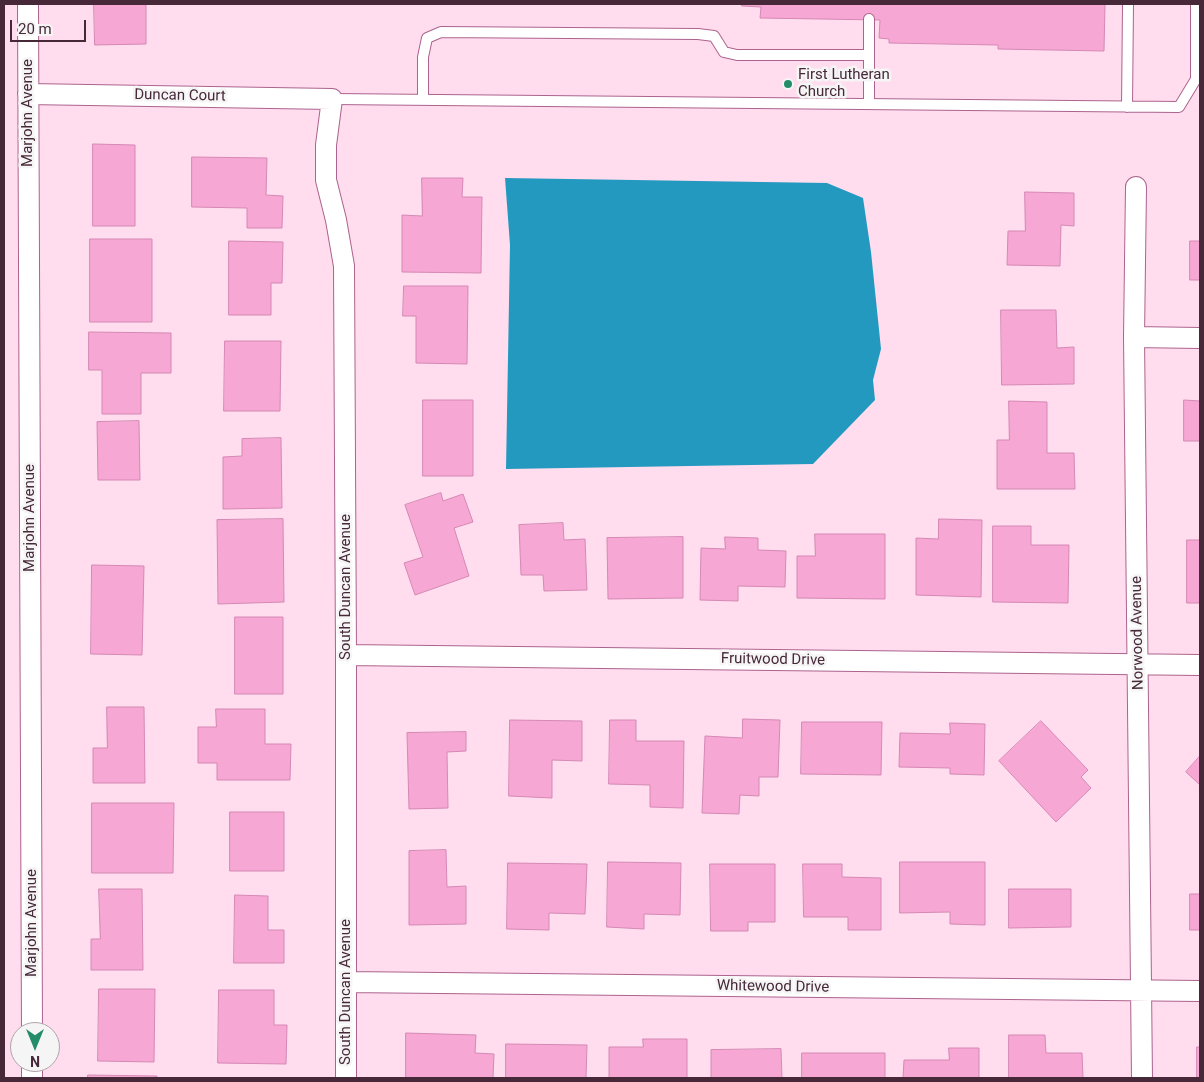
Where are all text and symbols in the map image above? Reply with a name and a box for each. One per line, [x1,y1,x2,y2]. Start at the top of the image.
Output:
scale bar [12,10,89,42]
text: 20 m [18,20,52,38]
street label: Marjohn Avenue [19,59,37,167]
place label: First Lutheran Church [798,66,890,101]
marker: First Lutheran Church [782,78,794,90]
street label: Duncan Court [134,86,226,106]
street label: Marjohn Avenue [21,464,39,572]
street label: South Duncan Avenue [337,514,355,660]
street label: Norwood Avenue [1128,576,1148,690]
street label: Fruitwood Drive [721,650,825,670]
street label: Marjohn Avenue [23,869,41,977]
street label: South Duncan Avenue [337,919,355,1065]
street label: Whitewood Drive [717,977,829,997]
north arrow [10,1022,60,1072]
text: N [30,1053,40,1069]

